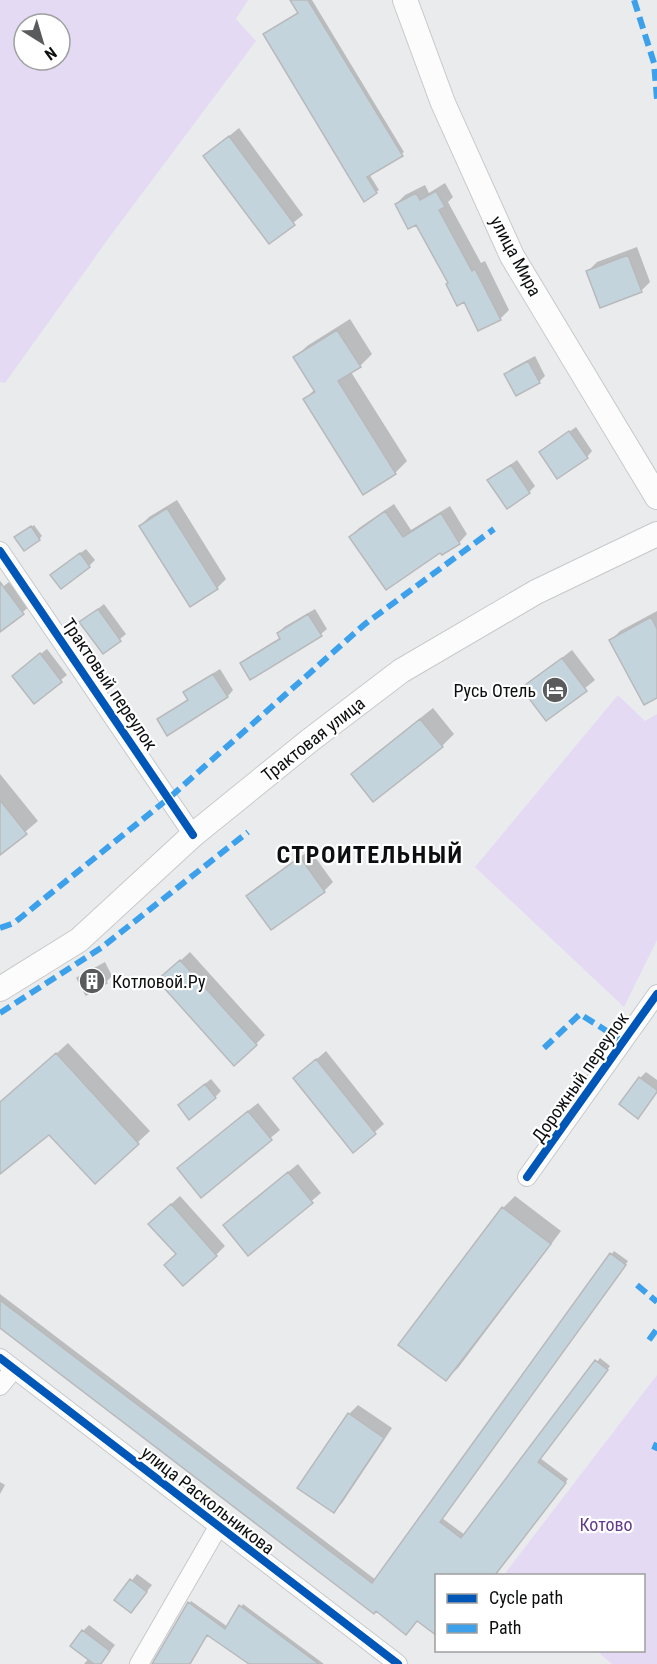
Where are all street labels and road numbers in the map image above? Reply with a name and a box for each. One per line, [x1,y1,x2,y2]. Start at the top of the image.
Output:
street label: улица Мира [486,212,546,300]
street label: Трактовый переулок [58,614,162,754]
street label: Трактовая улица [257,692,369,786]
street label: Дорожный переулок [527,1008,633,1146]
street label: улица Раскольникова [137,1441,279,1559]

